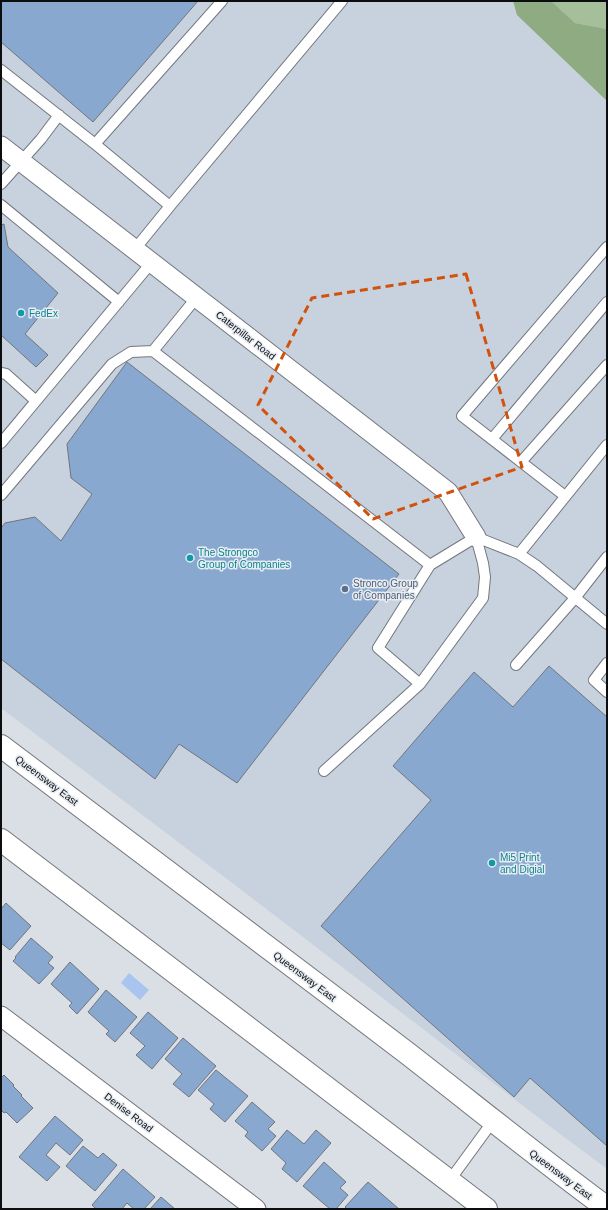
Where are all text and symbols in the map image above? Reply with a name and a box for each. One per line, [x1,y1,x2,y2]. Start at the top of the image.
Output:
marker: FedEx [16,308,26,318]
place label: FedEx [29,308,58,319]
street label: Caterpillar Road [214,309,278,362]
place label: The Strongco Group of Companies [198,547,290,570]
marker: The Strongco Group of Companies [185,553,195,563]
place label: Stronco Group of Companies [353,578,418,601]
marker: Stronco Group of Companies [340,584,350,594]
street label: Queensway East [13,753,80,808]
place label: Mi5 Print and Digial [500,852,544,875]
marker: Mi5 Print and Digial [487,858,497,868]
street label: Queensway East [271,949,338,1004]
street label: Denise Road [102,1091,155,1134]
street label: Queensway East [527,1147,594,1202]

